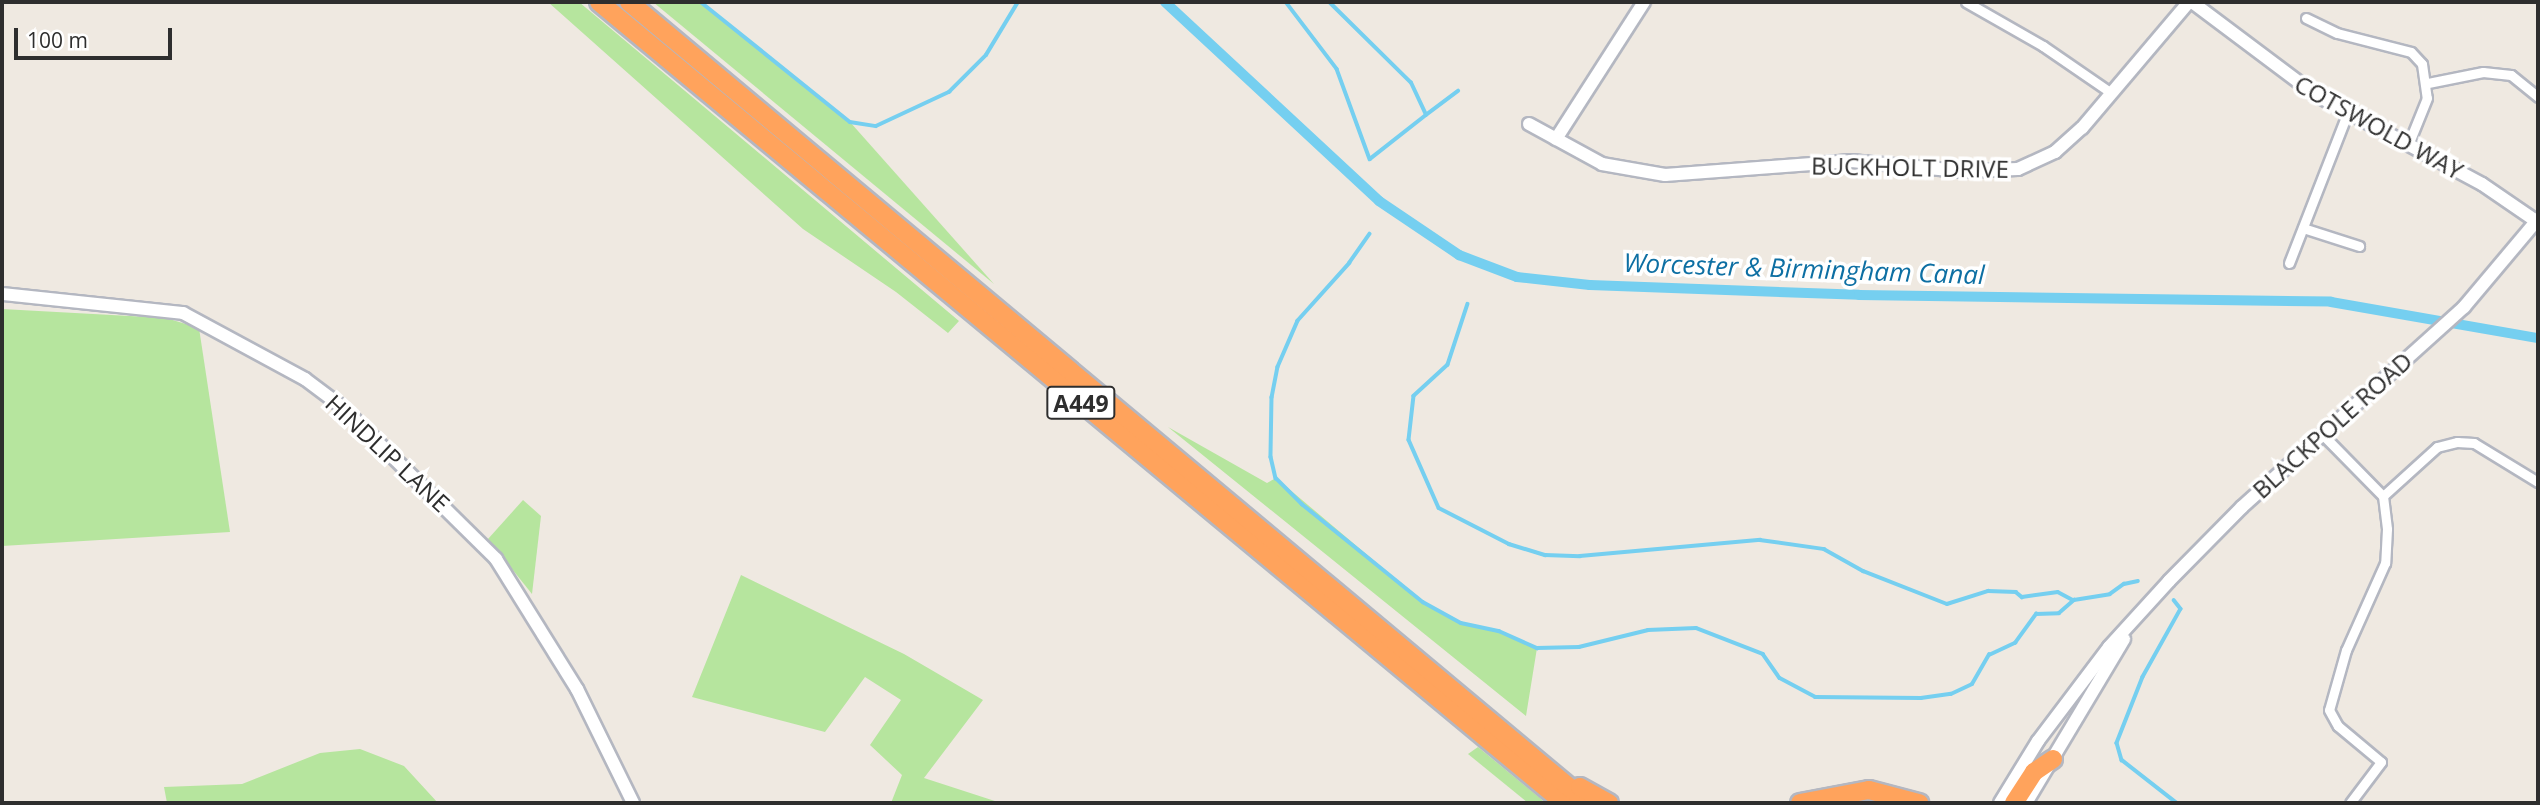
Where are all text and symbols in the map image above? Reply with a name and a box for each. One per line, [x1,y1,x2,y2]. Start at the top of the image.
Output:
scale bar [18,14,175,58]
text: 100 m [27,26,88,54]
street label: COTSWOLD WAY [2290,69,2468,185]
street label: BUCKHOLT DRIVE [1811,151,2009,183]
water label: Worcester & Birmingham Canal [1623,247,1985,291]
street label: BLACKPOLE ROAD [2246,346,2418,504]
road number: A449 [1046,384,1116,422]
street label: HINDLIP LANE [320,388,456,518]

